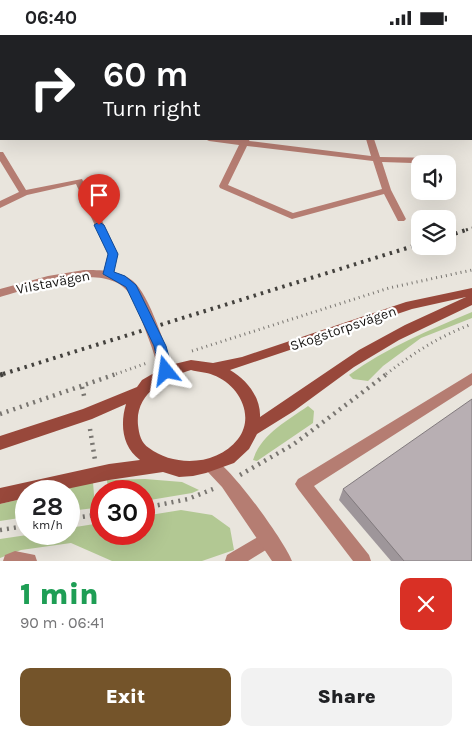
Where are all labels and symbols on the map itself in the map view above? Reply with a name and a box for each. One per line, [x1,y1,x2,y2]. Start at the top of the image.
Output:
pin [78,174,120,225]
street label: Vilstavägen [15,267,91,298]
street label: Skogstorpsvägen [288,302,398,355]
position arrow [139,344,191,396]
speed limit sign: 30 [90,480,155,545]

